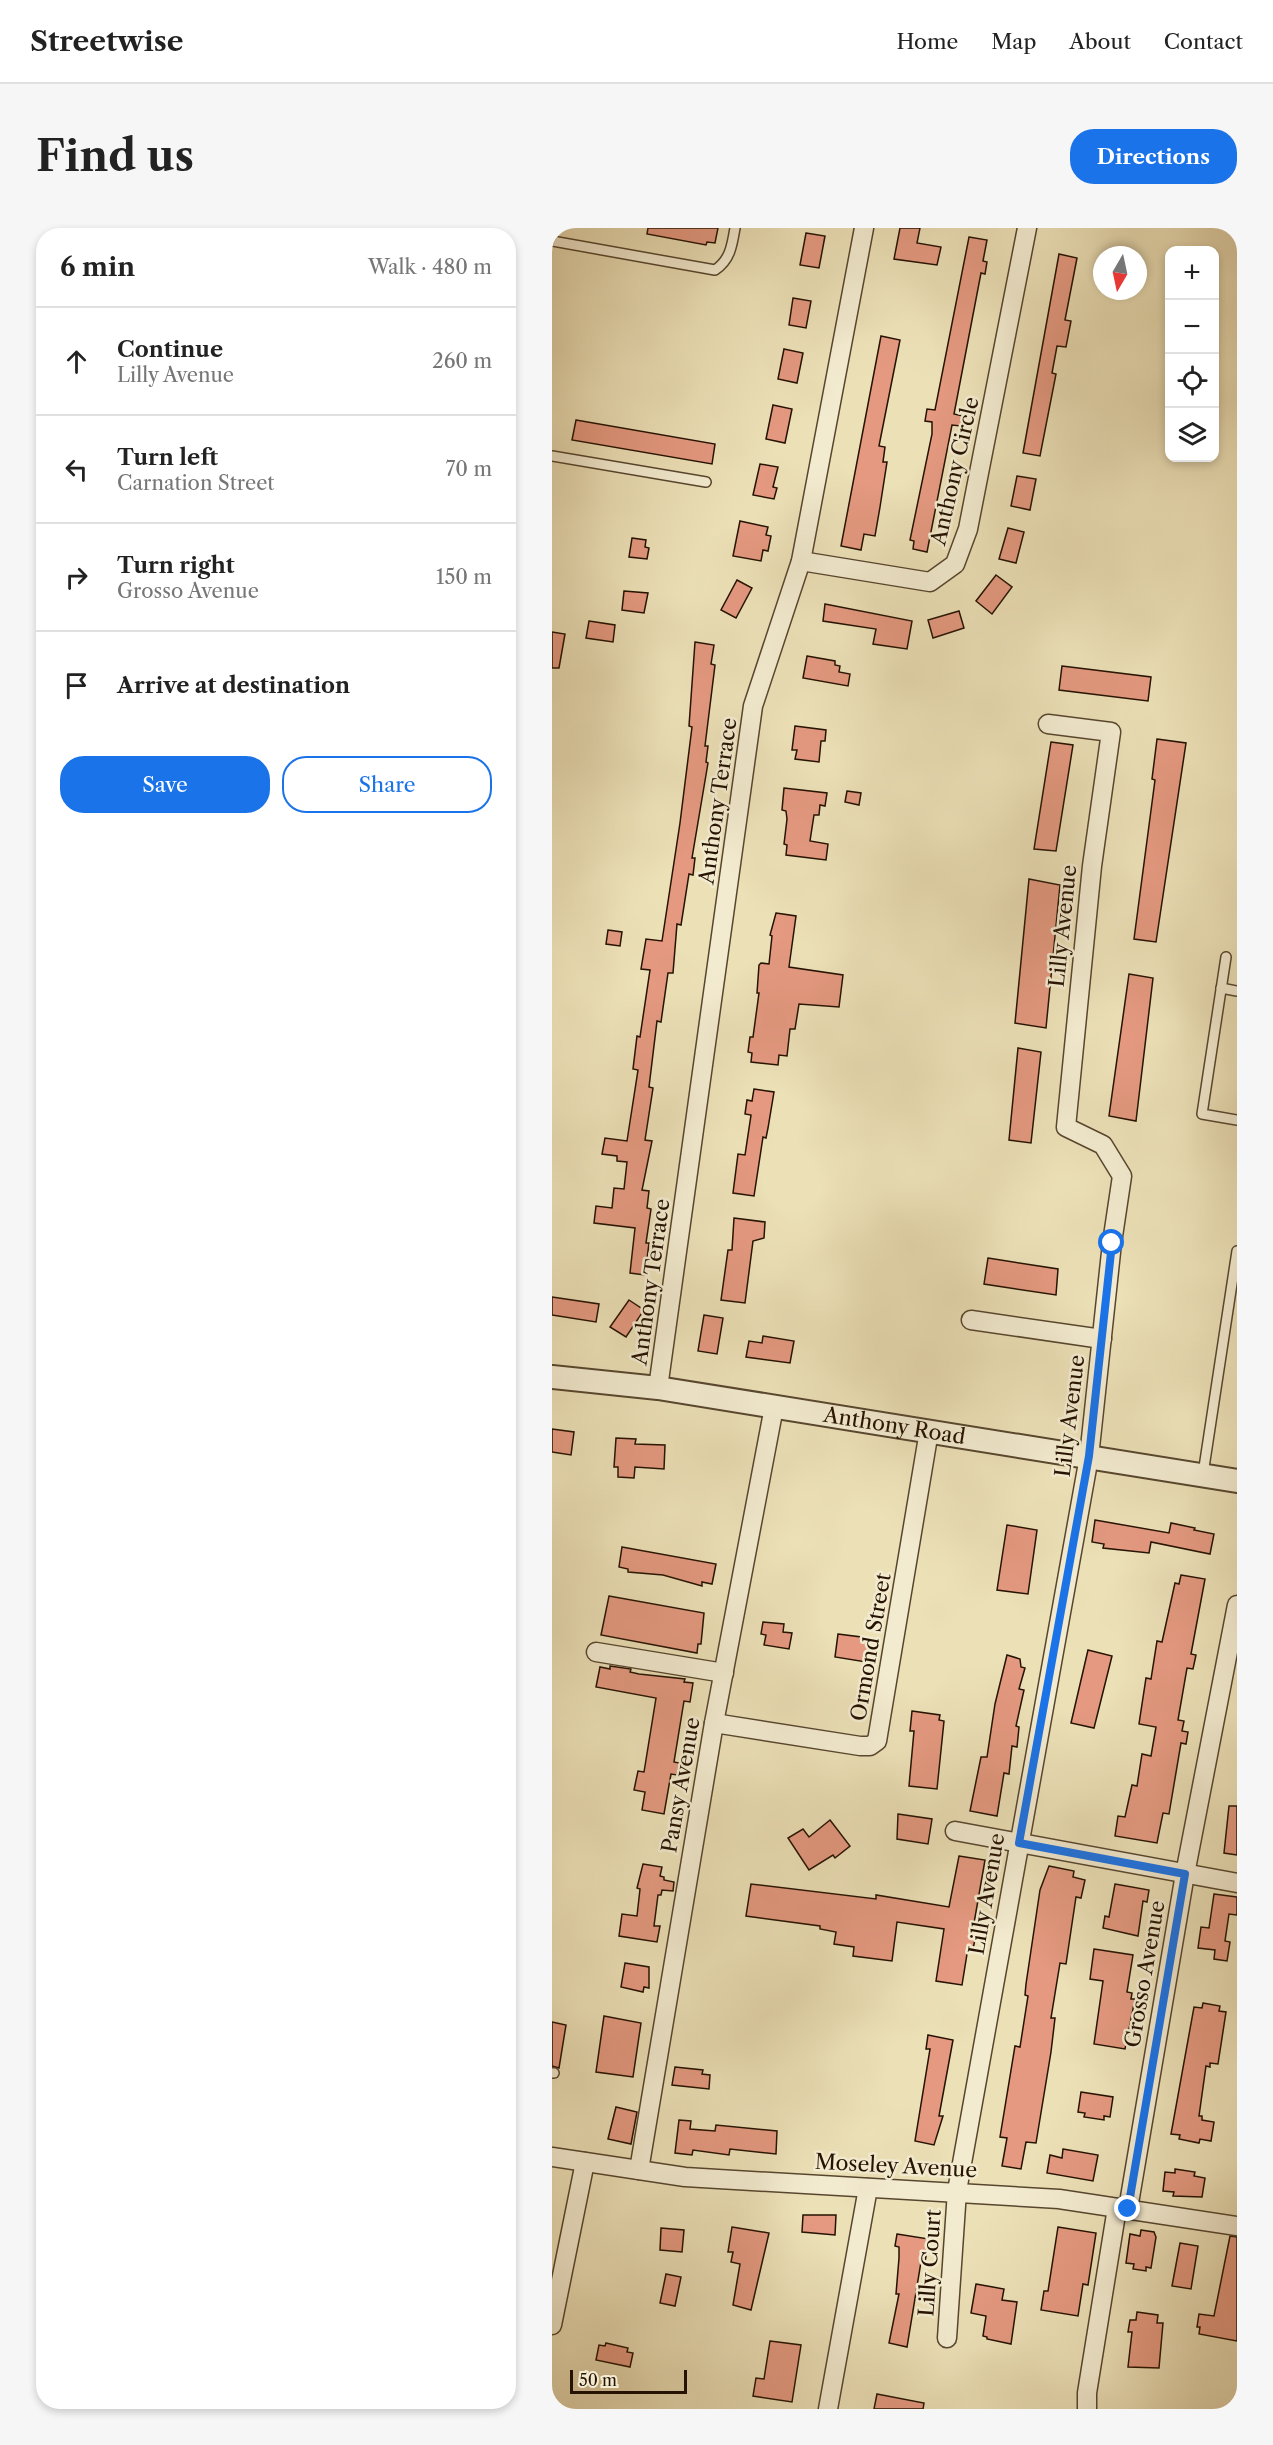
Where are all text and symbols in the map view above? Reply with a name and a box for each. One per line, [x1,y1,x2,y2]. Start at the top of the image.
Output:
text: Streetwise [30,24,184,58]
text: Home [897,29,958,54]
text: Map [991,29,1036,54]
text: About [1069,29,1131,54]
text: Contact [1164,29,1243,54]
button: Directions [1070,129,1237,184]
text: Find us [36,130,194,182]
north arrow [1093,246,1147,300]
map controls [1165,246,1219,462]
button: + [1165,246,1219,300]
text: 6 min [60,251,135,283]
text: Walk · 480 m [368,255,492,279]
button: − [1165,300,1219,354]
text: Continue [117,336,223,363]
icon: ahead [60,345,93,378]
text: 260 m [432,349,492,373]
button: locate [1165,354,1219,408]
text: Lilly Avenue [117,363,234,387]
street label: Anthony Circle [925,394,984,549]
button: layers [1165,408,1219,462]
text: Turn left [117,444,218,471]
icon: left [60,453,93,486]
text: 70 m [446,457,492,481]
text: Carnation Street [117,471,274,495]
text: Turn right [117,552,235,579]
icon: right [60,561,93,594]
text: 150 m [436,565,492,589]
text: Grosso Avenue [117,579,259,603]
icon: arrive [60,669,93,702]
text: Arrive at destination [117,672,350,699]
street label: Anthony Terrace [693,716,742,887]
button: Save [60,756,270,813]
button: Share [282,756,492,813]
street label: Lilly Avenue [1044,864,1081,988]
street label: Anthony Terrace [626,1197,675,1368]
route start [1098,1229,1124,1255]
street label: Lilly Avenue [1050,1353,1089,1478]
street label: Anthony Road [821,1402,967,1449]
street label: Ormond Street [845,1570,896,1723]
street label: Pansy Avenue [656,1715,705,1855]
street label: Lilly Avenue [964,1831,1009,1957]
street label: Grosso Avenue [1119,1898,1170,2049]
street label: Moseley Avenue [814,2149,978,2182]
route end [1114,2195,1140,2221]
street label: Lilly Court [913,2208,946,2317]
scale bar [570,2367,687,2394]
text: 50 m [579,2370,617,2390]

